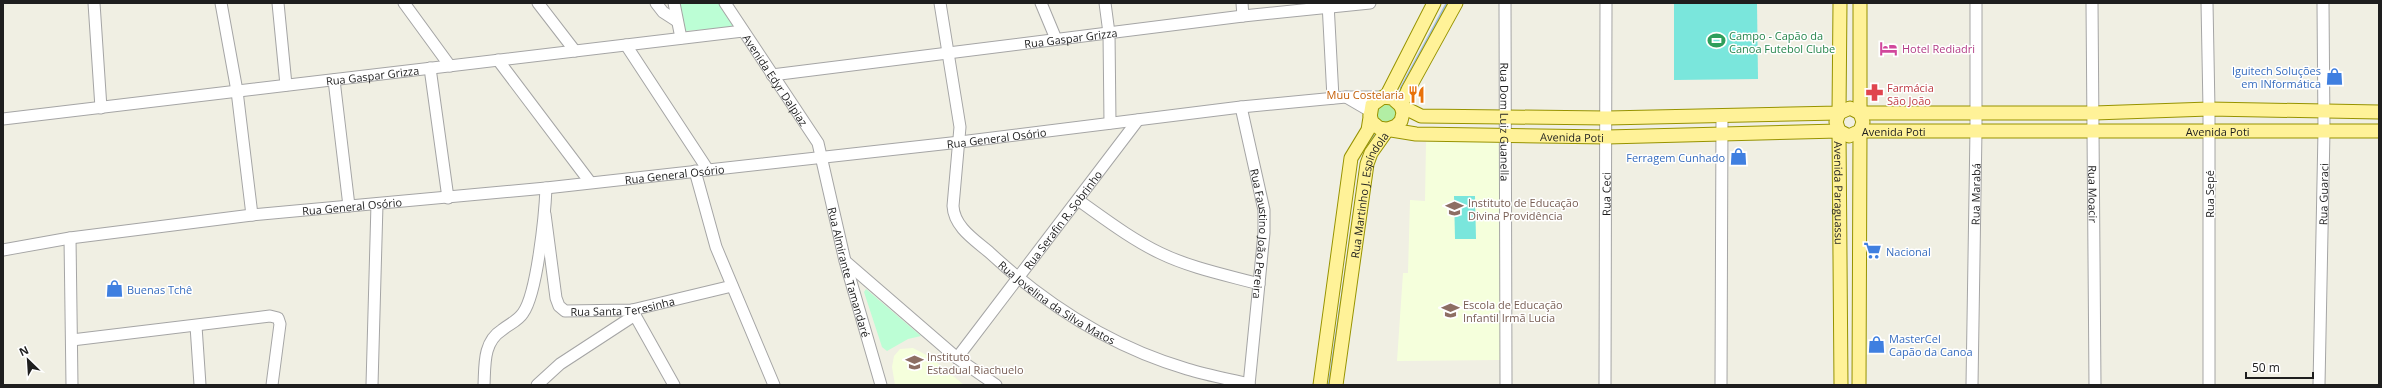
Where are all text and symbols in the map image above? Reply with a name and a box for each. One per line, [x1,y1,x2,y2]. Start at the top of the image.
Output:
street label: Rua Gaspar Grizza [1023,24,1118,51]
place label: Campo - Capão da Canoa Futebol Clube [1729,28,1835,56]
street label: Avenida Edyr Dalpiaz [740,31,812,128]
sports icon: Campo - Capão da Canoa Futebol Clube [1706,31,1726,51]
hotel icon: Hotel Rediadri [1879,38,1899,58]
place label: Hotel Rediadri [1902,41,1975,56]
street label: Rua Gaspar Grizza [325,62,420,88]
street label: Rua Dom Luiz Guanella [1498,62,1513,182]
place label: Iguitech Soluções em INformática [2232,63,2321,91]
shop icon: Iguitech Soluções em INformática [2324,66,2344,86]
place label: Farmácia São João [1887,80,1934,108]
pharmacy icon: Farmácia São João [1864,83,1884,103]
restaurant icon: Muu Costelaria [1407,84,1427,104]
place label: Muu Costelaria [1327,87,1404,102]
street label: Rua General Osório [946,124,1047,151]
street label: Avenida Poti [1862,124,1926,139]
street label: Avenida Poti [2186,124,2250,139]
street label: Rua Martinho J. Espíndola [1346,128,1391,259]
street label: Avenida Poti [1540,128,1604,144]
street label: Avenida Paraguassu [1832,141,1847,245]
shop icon: Ferragem Cunhado [1728,147,1748,167]
place label: Ferragem Cunhado [1626,150,1725,165]
street label: Rua General Osório [624,161,725,187]
street label: Rua Marabá [1967,163,1983,225]
street label: Rua Guaraci [2315,163,2331,225]
street label: Rua Moacir [2086,165,2101,223]
street label: Rua Serafin R. Sobrinho [1020,167,1105,272]
street label: Rua Faustino João Pereira [1247,167,1272,300]
street label: Rua Sepé [2202,170,2217,218]
street label: Rua Ceci [1598,172,1613,216]
street label: Rua General Osório [301,194,403,218]
place label: Instituto de Educação Divina Providência [1468,195,1579,223]
school or university icon: Instituto de Educação Divina Providência [1445,198,1465,218]
street label: Rua Almirante Tamandaré [825,205,874,339]
supermarket icon: Nacional [1863,241,1883,261]
place label: Nacional [1886,244,1931,259]
street label: Rua Jovelina da Silva Matos [996,257,1118,347]
shop icon: Buenas Tchê [104,279,124,299]
place label: Buenas Tchê [127,282,192,297]
street label: Rua Santa Teresinha [570,293,676,318]
place label: Escola de Educação Infantil Irmã Lucia [1463,297,1563,325]
school or university icon: Escola de Educação Infantil Irmã Lucia [1440,300,1460,320]
place label: MasterCel Capão da Canoa [1889,331,1973,359]
shop icon: MasterCel Capão da Canoa [1866,334,1886,354]
north arrow [8,340,48,380]
text: N [16,342,31,359]
place label: Instituto Estadual Riachuelo [927,349,1024,377]
school or university icon: Instituto Estadual Riachuelo [904,352,924,372]
scale bar [2246,354,2313,380]
text: 50 m [2252,359,2280,376]

